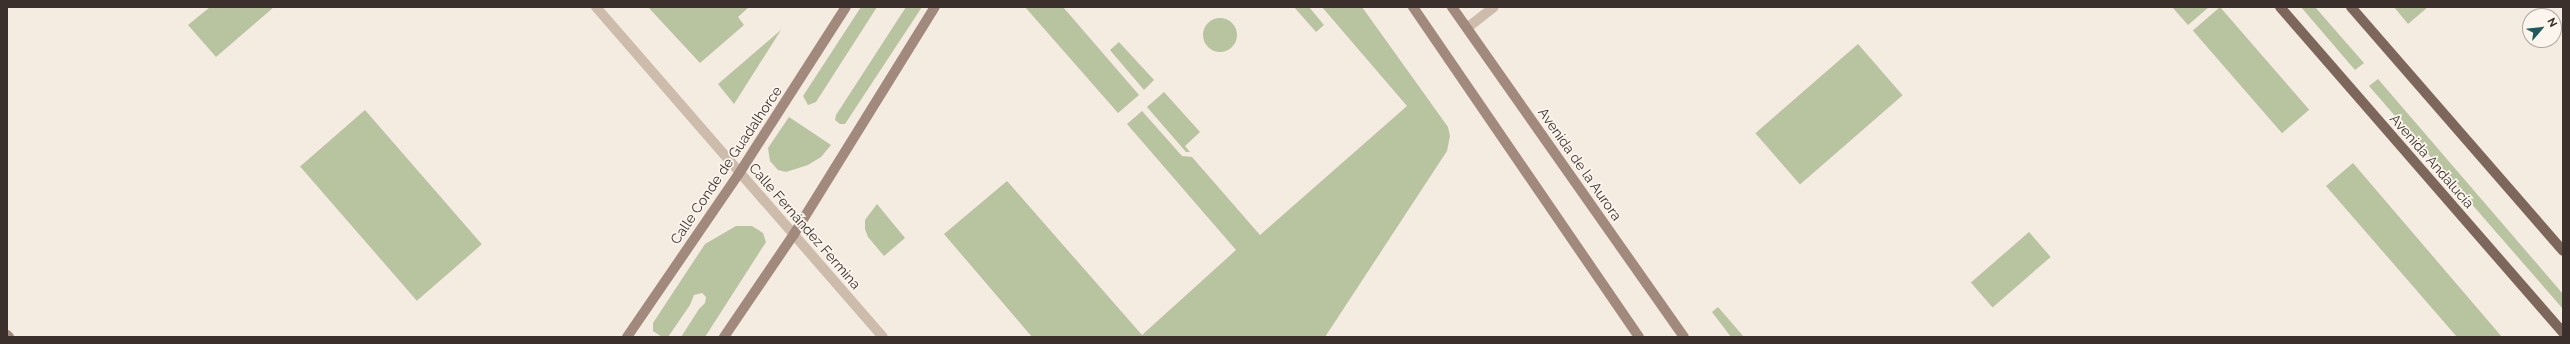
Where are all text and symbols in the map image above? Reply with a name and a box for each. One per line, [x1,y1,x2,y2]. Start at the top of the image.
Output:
north arrow [2522,8,2562,48]
text: N [2544,16,2560,29]
street label: Calle Conde de Guadalhorce [667,83,785,247]
street label: Avenida de la Aurora [1535,104,1625,224]
street label: Avenida Andalucía [2386,110,2478,212]
street label: Calle Fernández Fermina [746,160,864,292]

